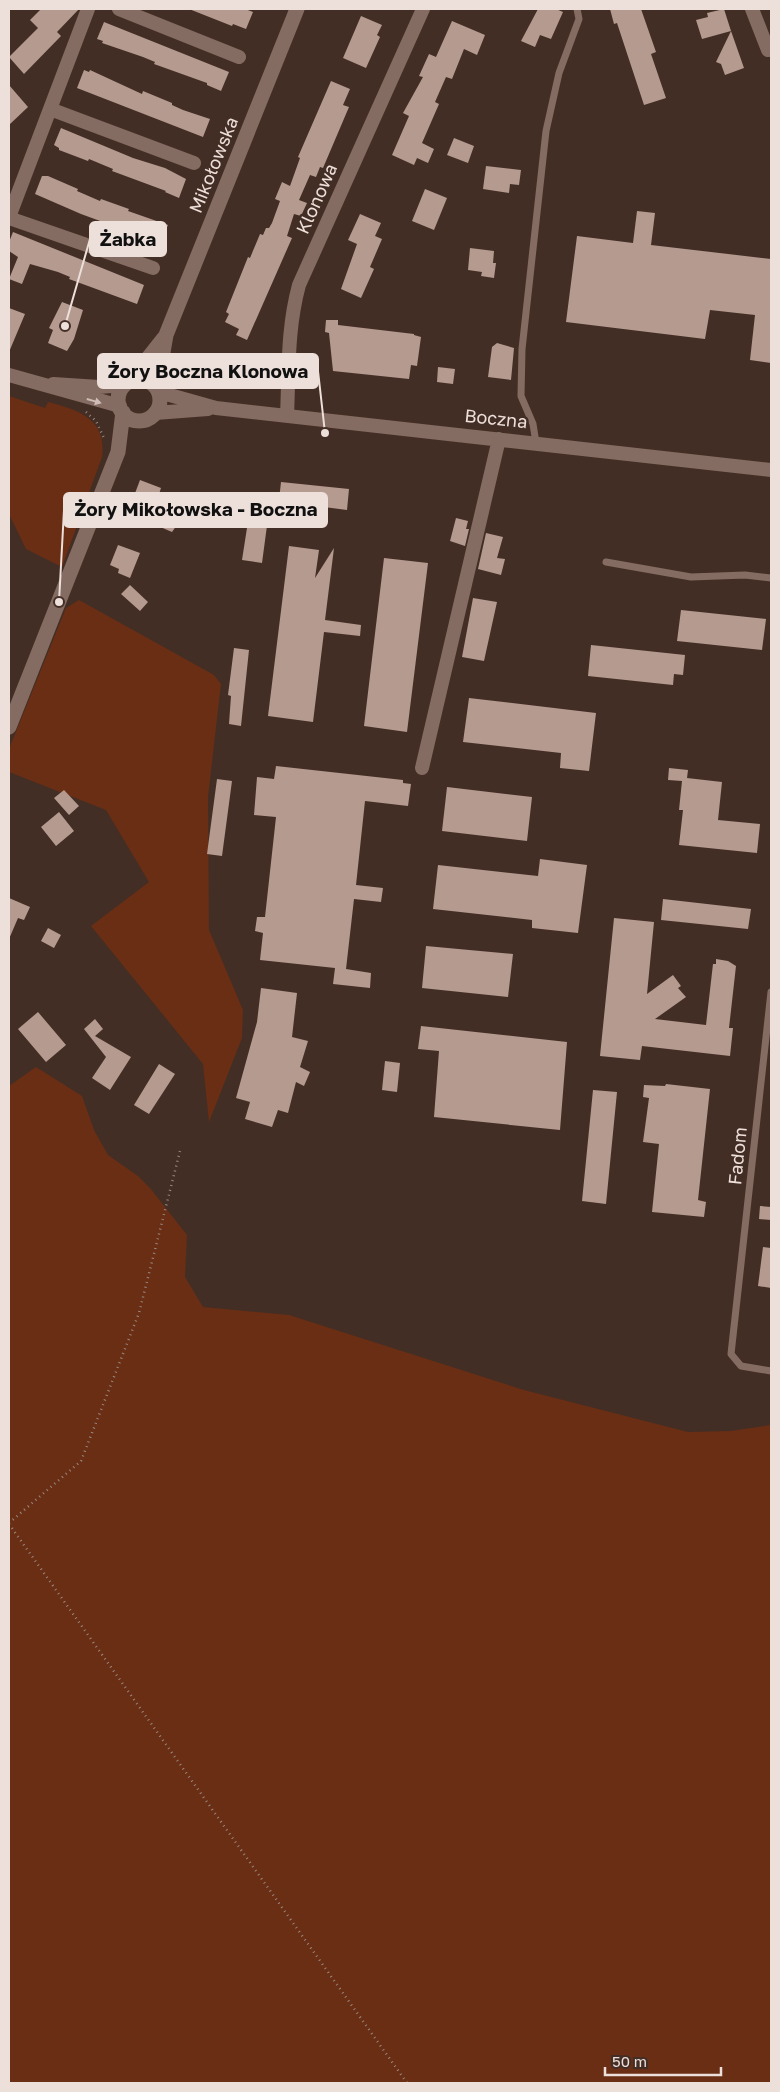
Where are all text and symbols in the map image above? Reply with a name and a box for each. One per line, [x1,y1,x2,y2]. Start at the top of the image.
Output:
street label: Mikołowska [184,113,242,216]
street label: Klonowa [291,160,341,237]
callout: Żabka [90,222,166,256]
text: Żabka [100,227,156,250]
callout: Żory Boczna Klonowa [98,354,318,388]
text: Żory Boczna Klonowa [108,359,308,382]
one-way arrow [87,397,102,405]
street label: Boczna [464,404,529,432]
callout: Żory Mikołowska - Boczna [64,493,327,527]
text: Żory Mikołowska - Boczna [75,497,317,520]
street label: Fadom [723,1126,751,1186]
scale bar [605,2044,721,2076]
text: 50 m [612,2052,647,2070]

